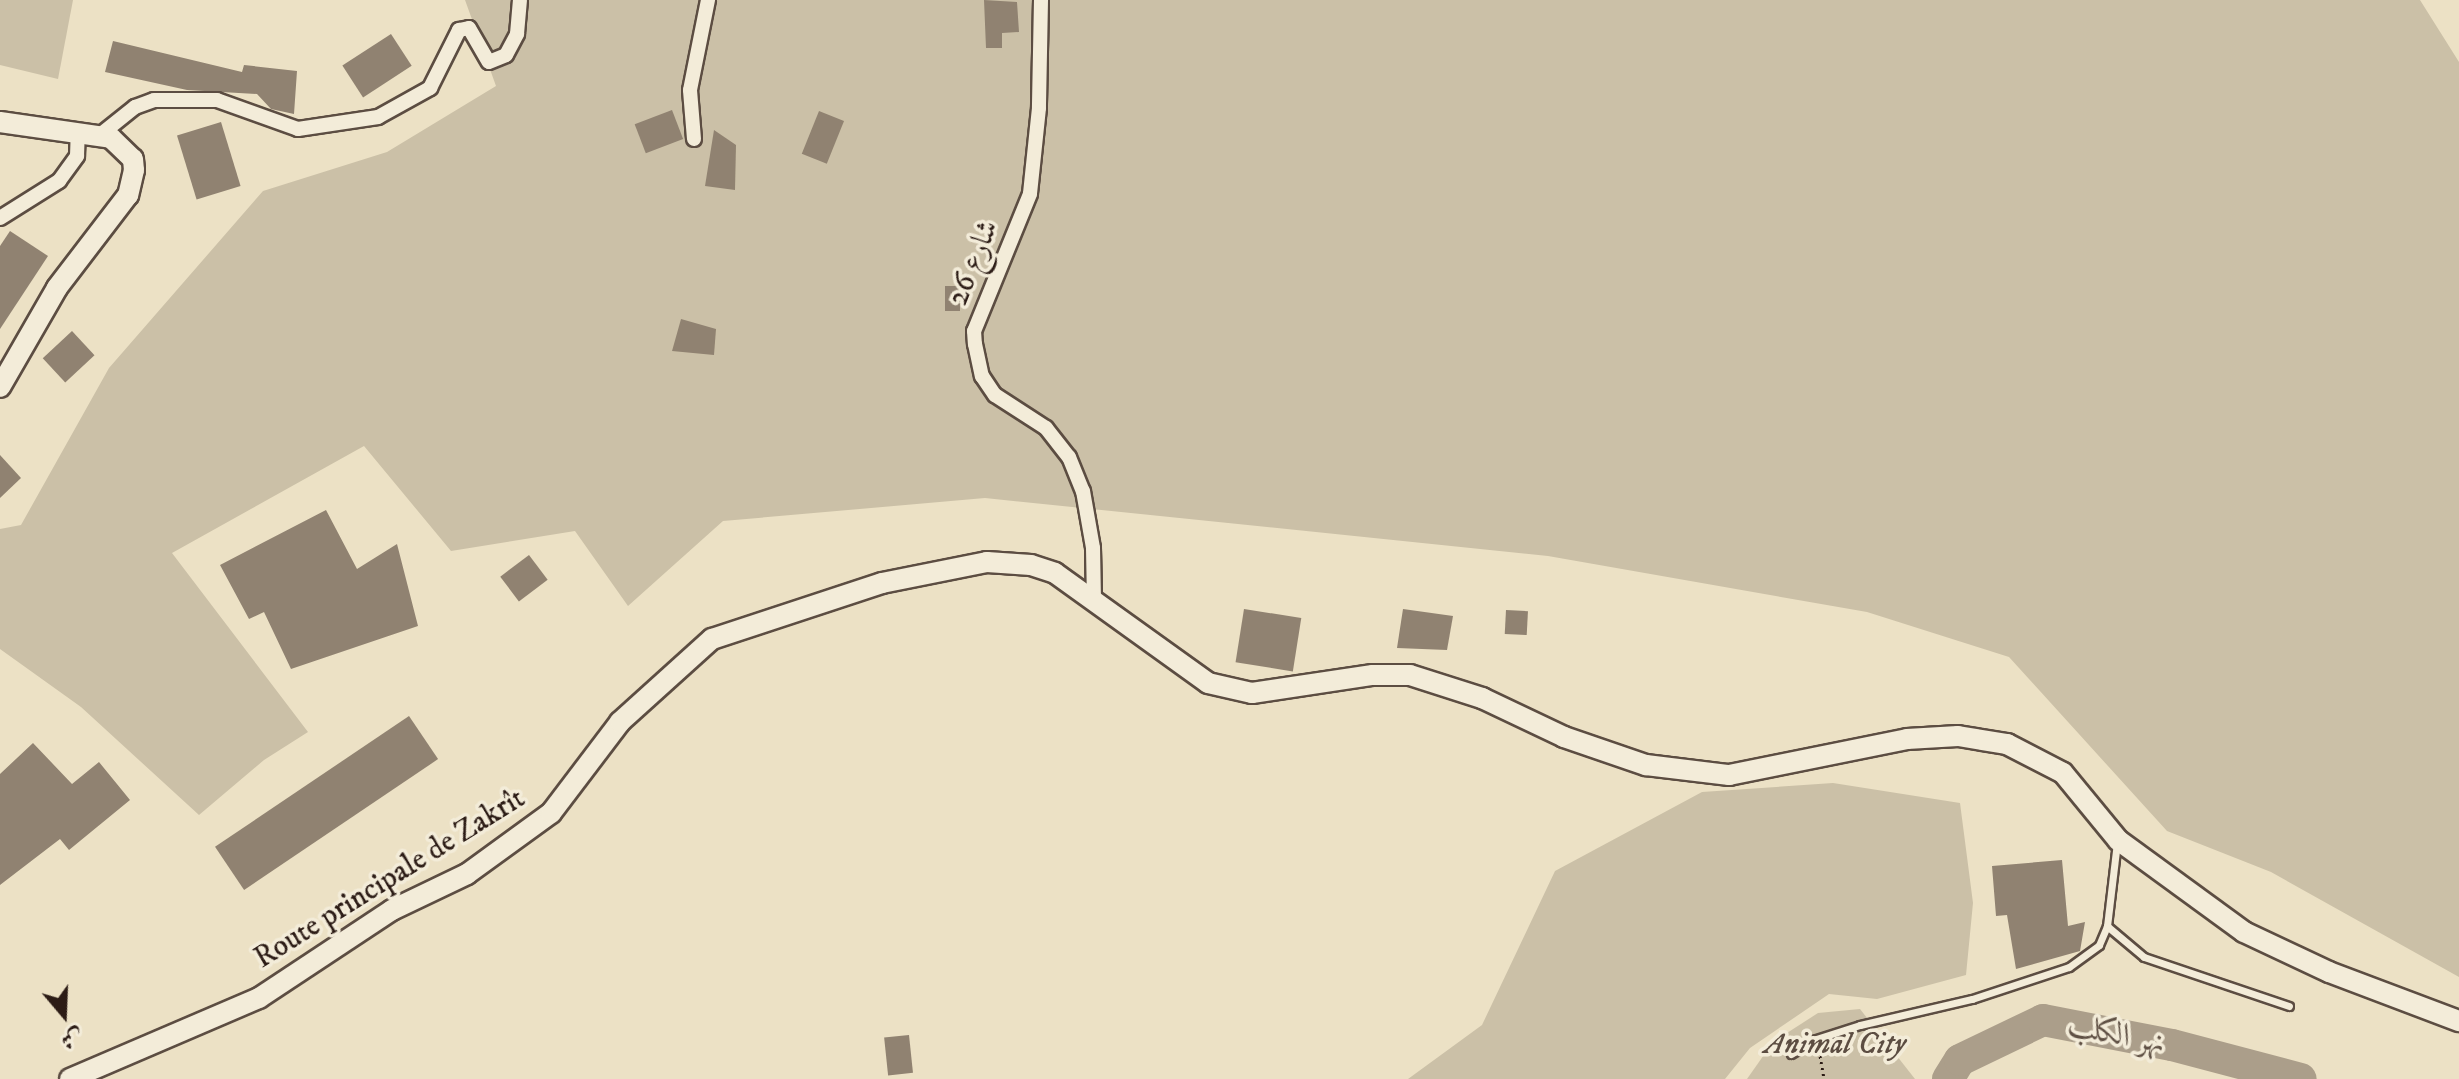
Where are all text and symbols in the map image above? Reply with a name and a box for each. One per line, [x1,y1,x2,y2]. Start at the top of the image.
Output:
street label: شارع 26 [941,215,1007,311]
street label: Route principale de Zakrît [248,781,532,977]
north arrow [24,975,104,1055]
water label: نهر الكلب [2065,1007,2169,1063]
text: ش [57,1022,87,1054]
park label: Animal City [1764,1027,1906,1063]

